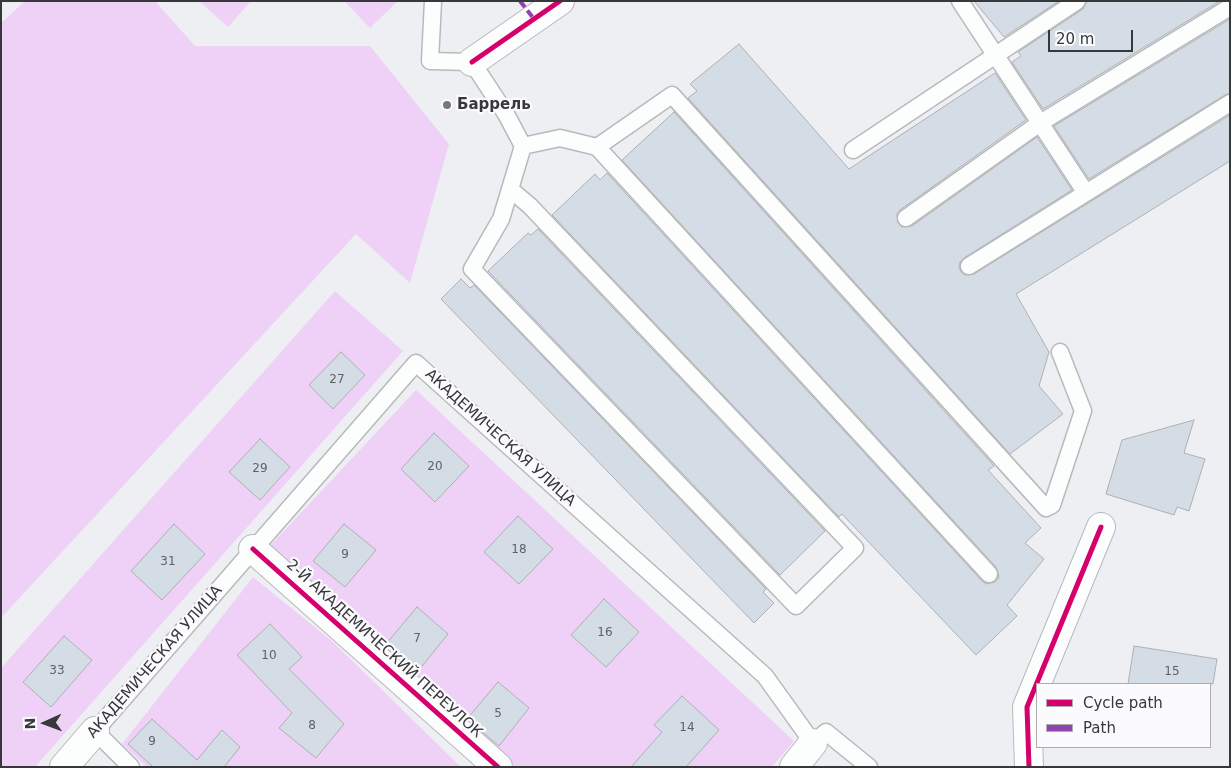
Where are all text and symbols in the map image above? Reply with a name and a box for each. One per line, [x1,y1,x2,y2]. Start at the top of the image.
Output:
scale bar [1051,20,1136,52]
text: 20 m [1056,30,1094,48]
place label: Баррель [457,96,531,114]
marker: Баррель [441,99,453,111]
street label: АКАДЕМИЧЕСКАЯ УЛИЦА [421,366,579,510]
house number: 27 [329,373,345,387]
house number: 20 [427,460,443,474]
house number: 29 [252,462,268,476]
house number: 18 [511,543,527,557]
house number: 9 [341,548,349,562]
house number: 31 [160,555,176,569]
street label: 2-Й АКАДЕМИЧЕСКИЙ ПЕРЕУЛОК [282,556,486,742]
street label: АКАДЕМИЧЕСКАЯ УЛИЦА [84,582,226,742]
house number: 16 [597,626,613,640]
house number: 7 [413,632,421,646]
house number: 10 [261,649,277,663]
house number: 33 [49,664,65,678]
house number: 15 [1164,665,1180,679]
legend [1036,683,1211,748]
text: Cycle path [1083,694,1163,712]
north arrow [20,698,70,748]
house number: 5 [494,707,502,721]
text: N [22,717,38,730]
house number: 8 [308,719,316,733]
text: Path [1083,719,1116,737]
house number: 14 [679,721,695,735]
house number: 9 [148,735,156,749]

